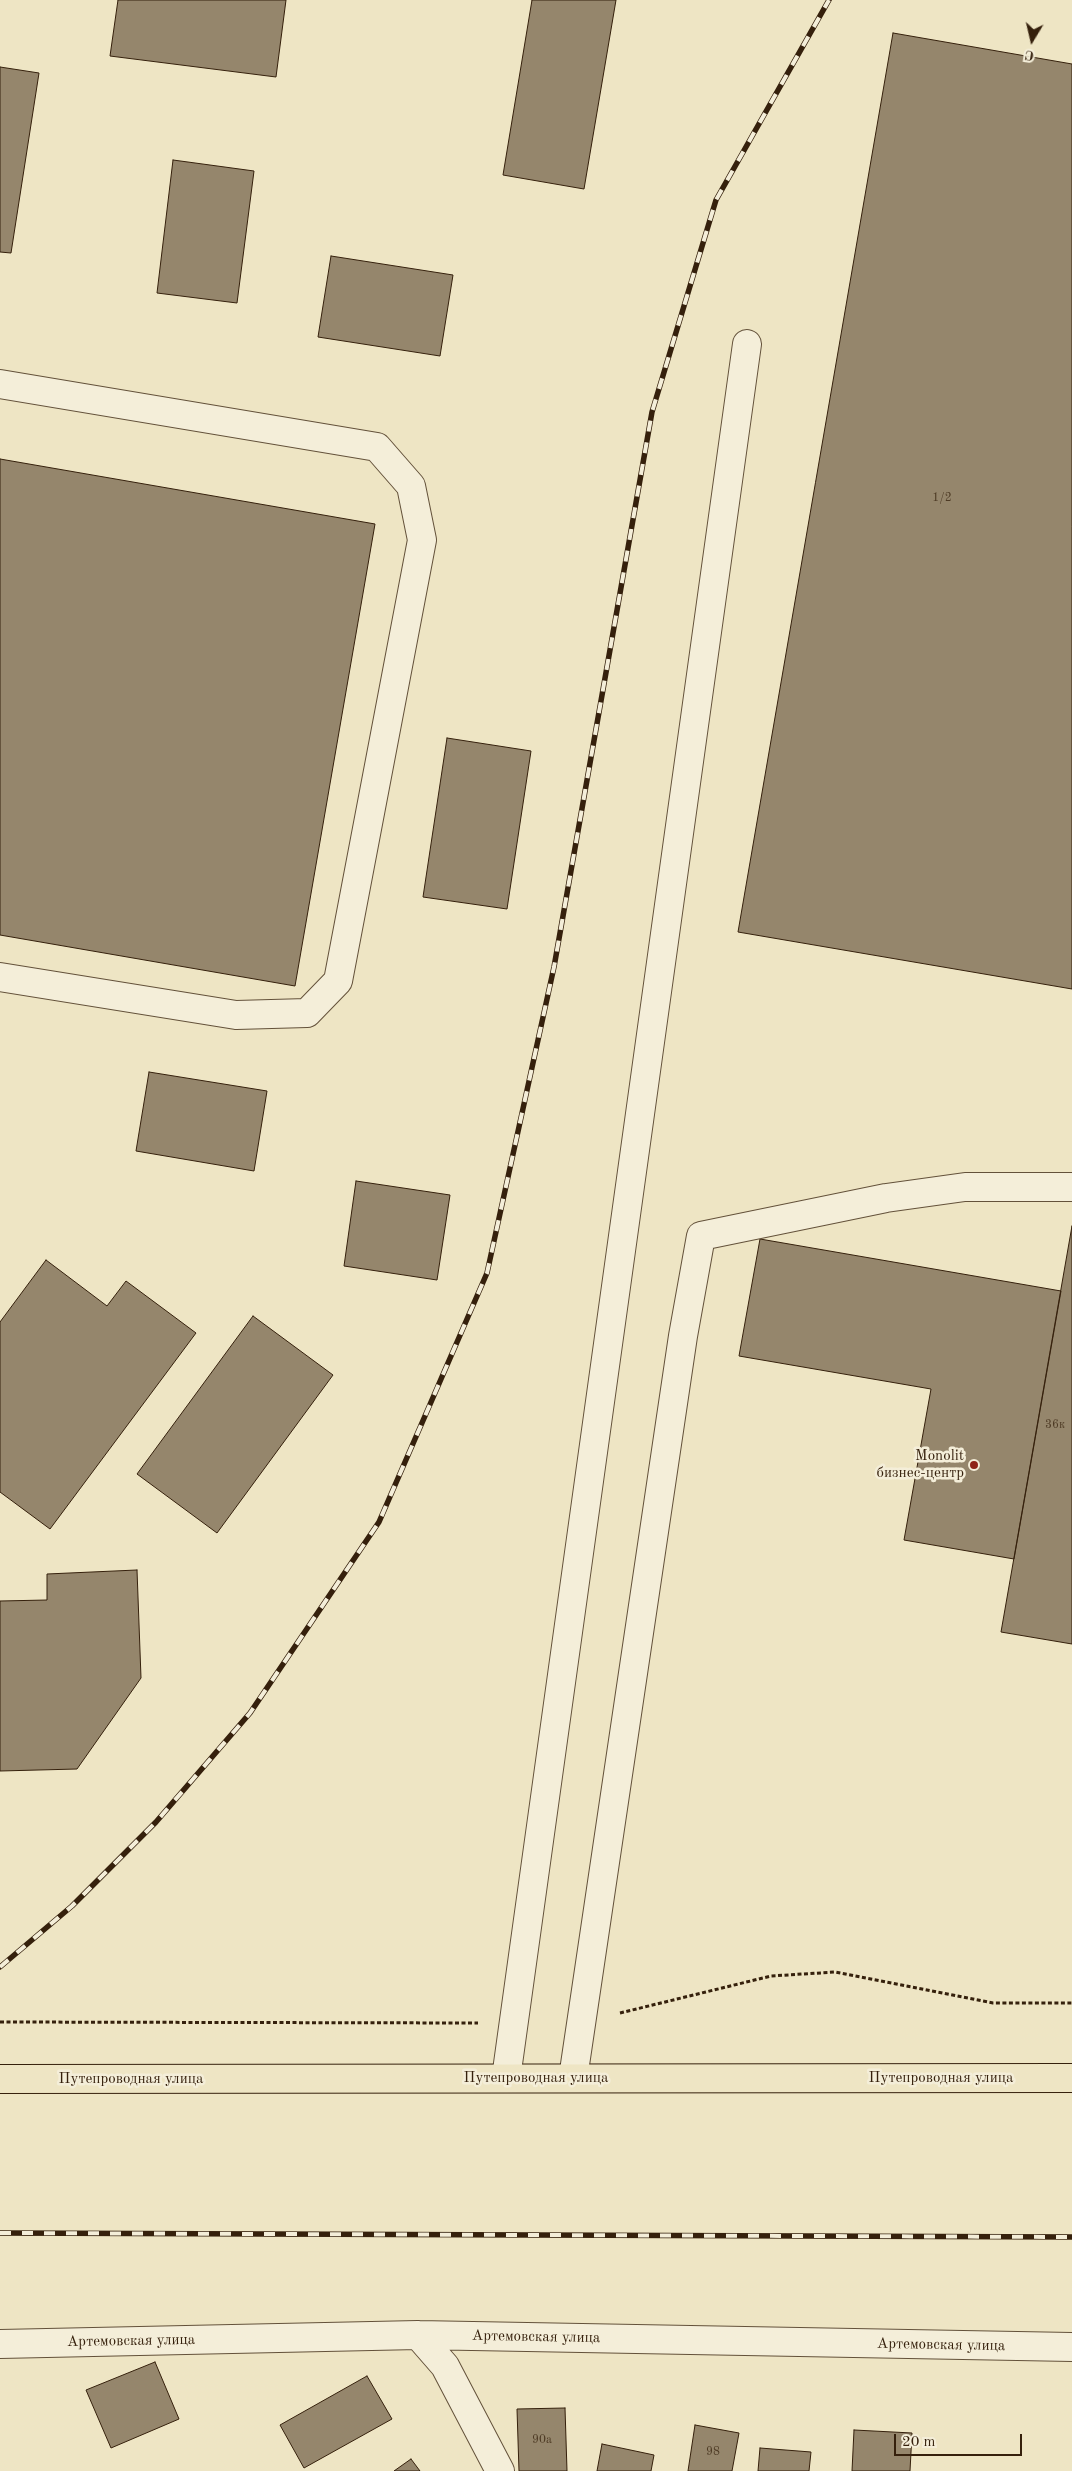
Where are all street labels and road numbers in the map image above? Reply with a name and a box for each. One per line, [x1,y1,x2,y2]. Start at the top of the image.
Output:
street label: Путепроводная улица [464,2069,608,2087]
street label: Путепроводная улица [869,2069,1013,2087]
street label: Путепроводная улица [59,2070,203,2088]
street label: Артемовская улица [472,2327,600,2347]
street label: Артемовская улица [67,2331,195,2351]
street label: Артемовская улица [877,2335,1005,2355]

